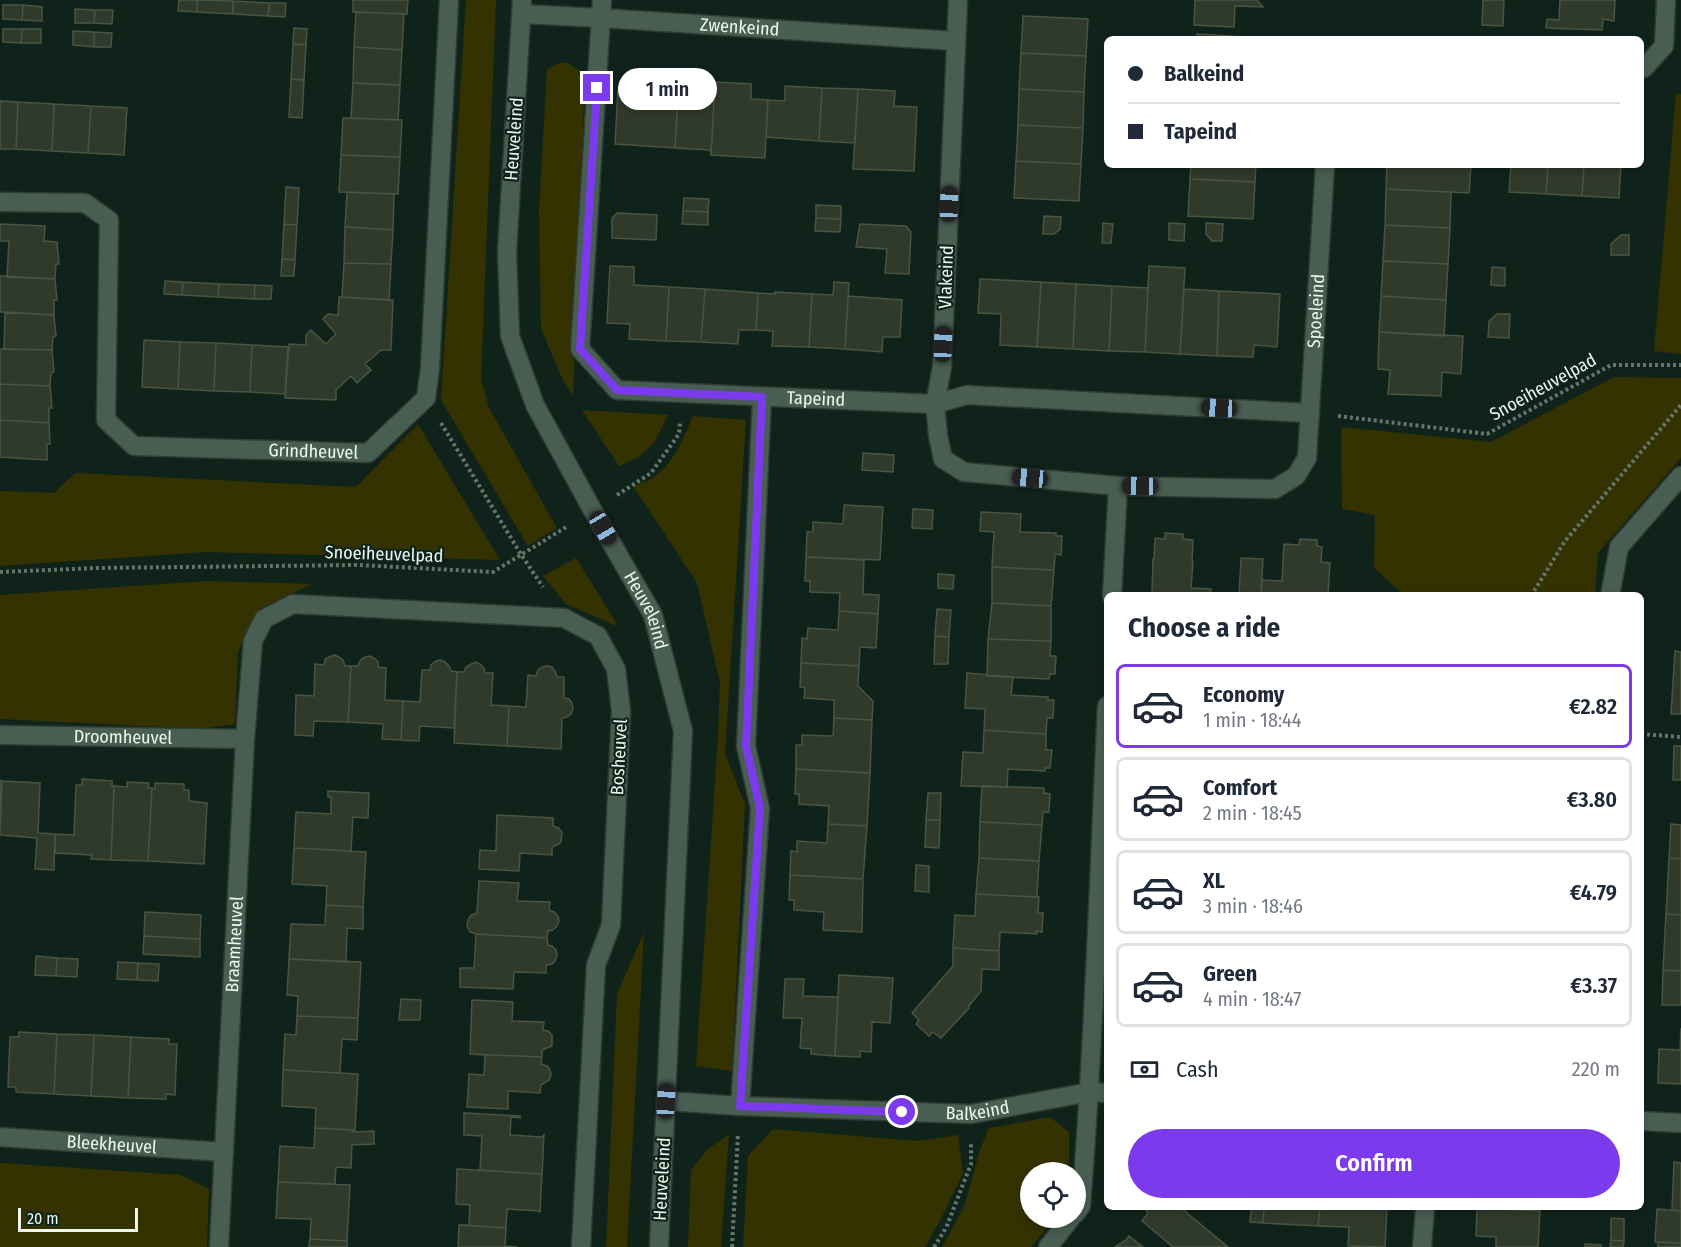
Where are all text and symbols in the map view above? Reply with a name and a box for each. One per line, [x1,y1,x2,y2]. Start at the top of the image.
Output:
street label: Zwenkeind [699,13,780,41]
text: Balkeind [1164,60,1244,87]
callout: 1 min [618,67,717,109]
route end [583,74,610,101]
text: 1 min [646,77,689,101]
street label: Heuveleind [500,97,528,181]
text: Tapeind [1164,118,1237,145]
car [939,186,959,222]
street label: Vlakeind [934,245,958,309]
street label: Spoeleind [1303,273,1329,349]
car [933,326,953,362]
street label: Snoeiheuvelpad [1486,349,1600,425]
street label: Tapeind [786,386,846,411]
car [1201,398,1237,418]
street label: Grindheuvel [268,439,359,464]
car [1011,467,1049,489]
car [1122,477,1158,495]
car [586,508,620,548]
street label: Snoeiheuvelpad [324,541,444,567]
street label: Heuveleind [619,568,672,652]
text: Choose a ride [1128,612,1280,644]
icon: car [1131,679,1185,733]
text: Economy [1203,681,1284,708]
text: €2.82 [1569,693,1617,720]
text: 1 min · 18:44 [1203,708,1301,732]
street label: Bosheuvel [606,718,632,796]
street label: Droomheuvel [74,725,173,749]
icon: car [1131,772,1185,826]
text: Comfort [1203,774,1277,801]
text: €3.80 [1567,786,1617,813]
text: 2 min · 18:45 [1203,801,1302,825]
icon: car [1131,865,1185,919]
text: XL [1203,867,1225,894]
text: €4.79 [1570,879,1617,906]
text: 3 min · 18:46 [1203,894,1303,918]
street label: Braamheuvel [221,895,248,993]
icon: car [1131,958,1185,1012]
text: Green [1203,960,1257,987]
text: €3.37 [1570,972,1617,999]
text: 4 min · 18:47 [1203,987,1301,1011]
icon: cash [1128,1053,1161,1086]
text: Cash [1176,1056,1219,1083]
text: 220 m [1572,1057,1620,1081]
car [656,1083,676,1119]
street label: Balkeind [945,1096,1011,1125]
route start [888,1098,915,1125]
button: Confirm [1128,1129,1620,1198]
street label: Bleekheuvel [66,1130,158,1158]
street label: Heuveleind [649,1137,675,1221]
map controls [1020,1162,1086,1228]
button: locate [1020,1162,1086,1228]
scale bar [18,1205,138,1232]
text: 20 m [27,1209,58,1228]

